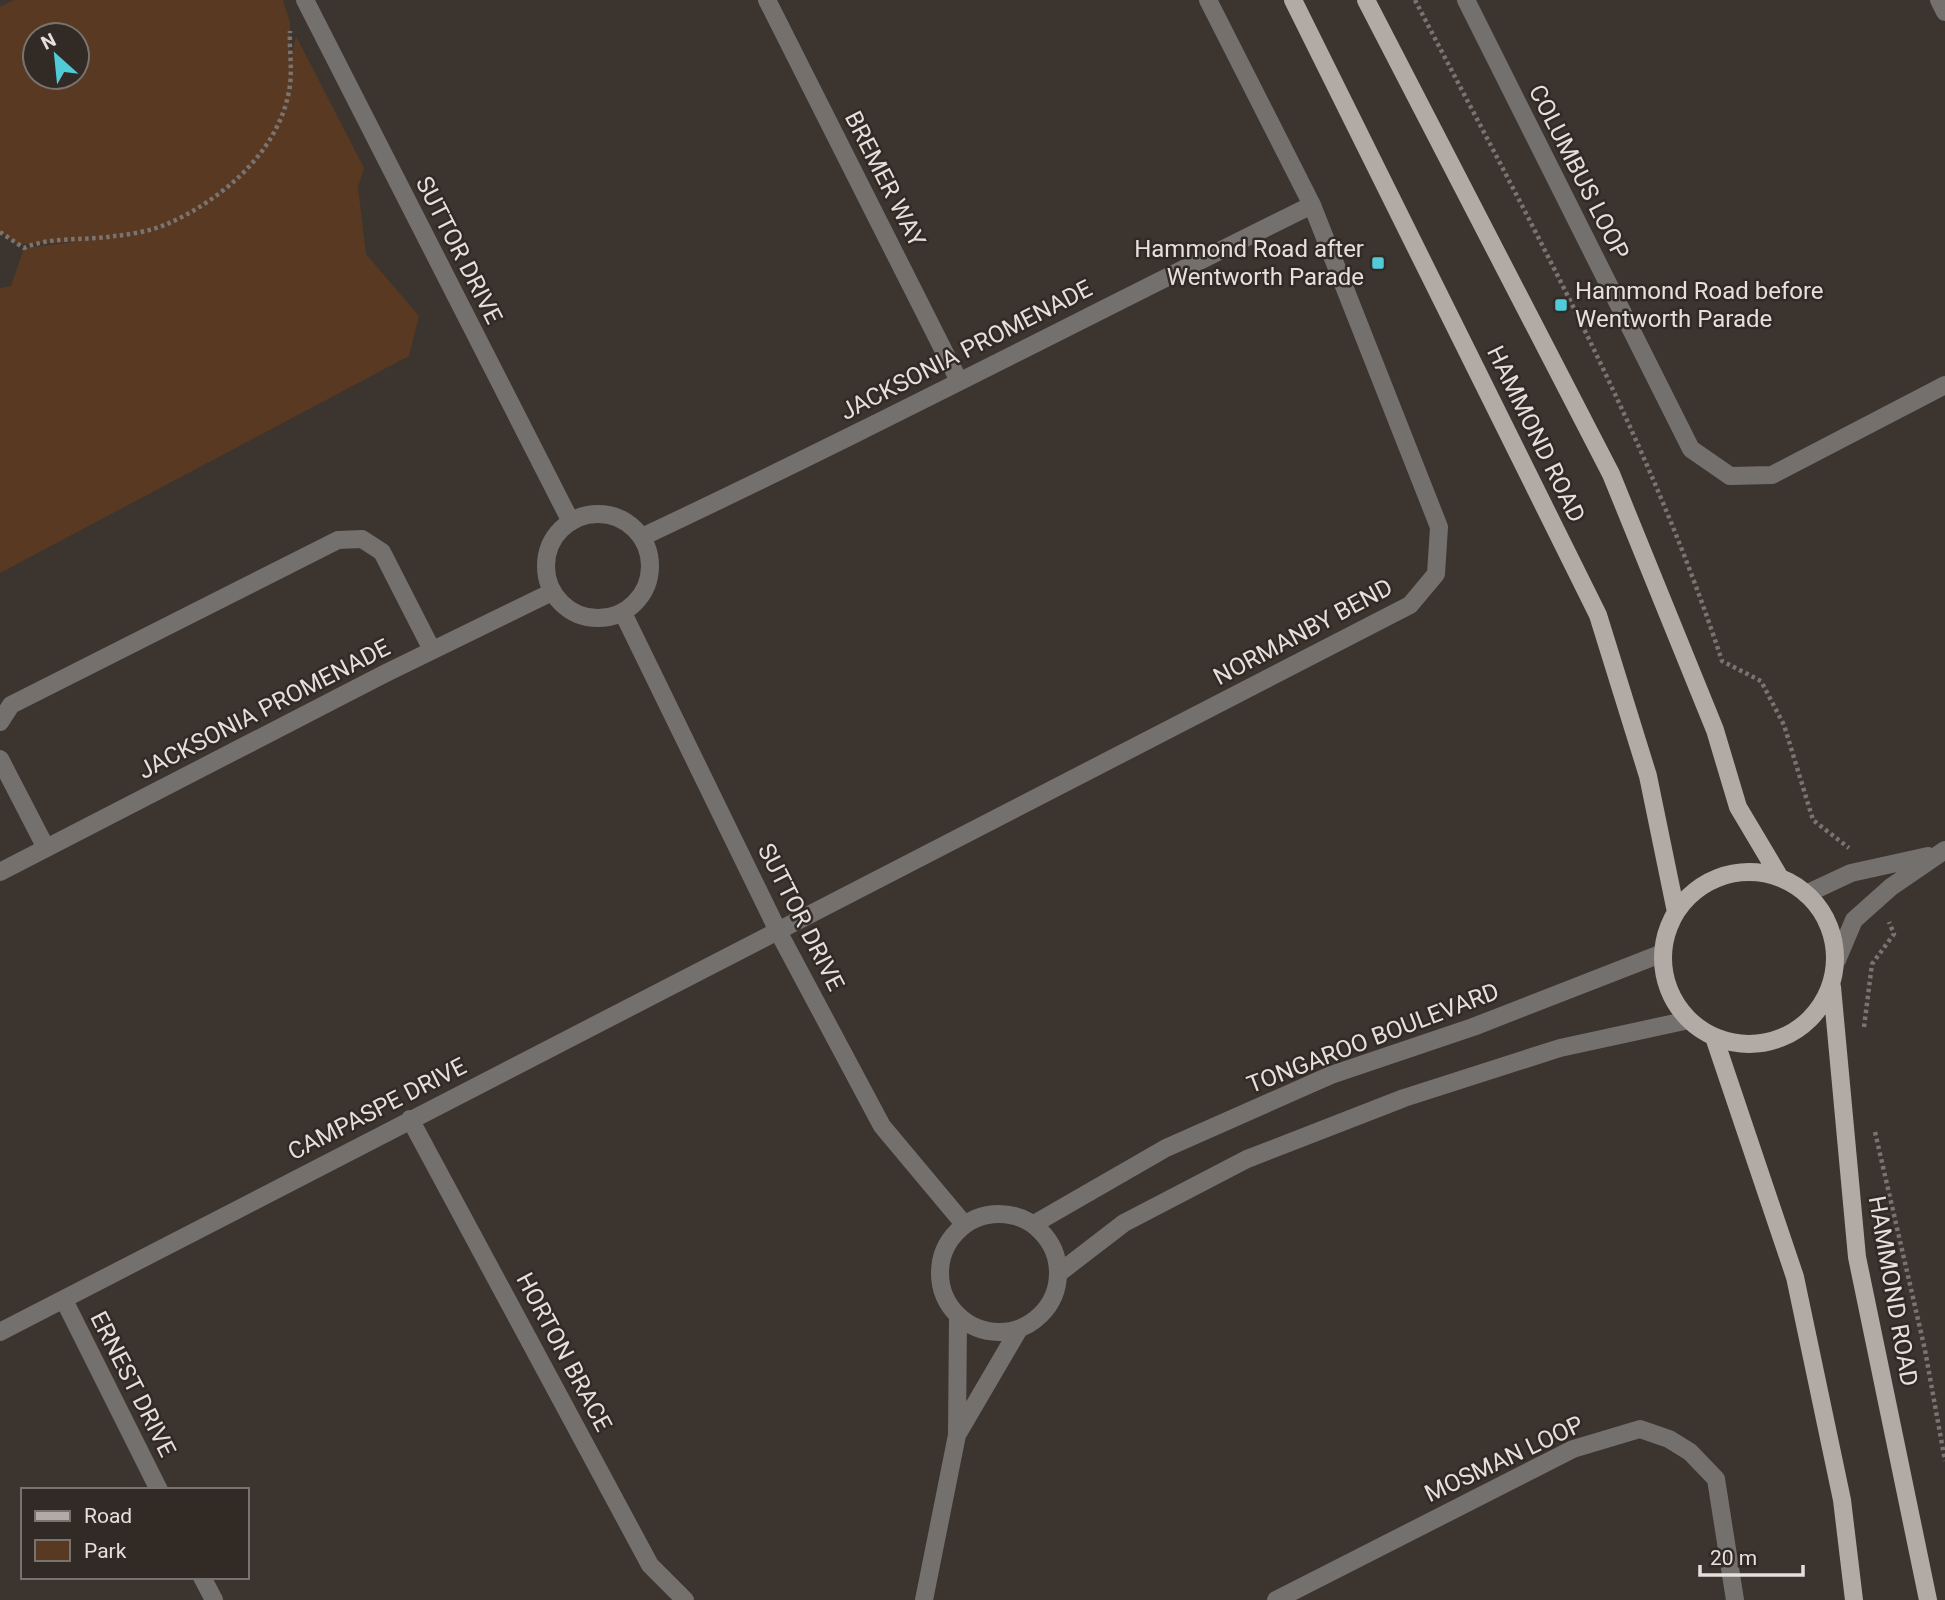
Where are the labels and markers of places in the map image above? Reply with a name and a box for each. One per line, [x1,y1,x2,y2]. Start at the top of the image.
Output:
place label: Hammond Road after Wentworth Parade [1134,235,1364,291]
marker: Hammond Road after Wentworth Parade [1370,255,1386,271]
place label: Hammond Road before Wentworth Parade [1575,277,1824,333]
marker: Hammond Road before Wentworth Parade [1553,297,1569,313]

